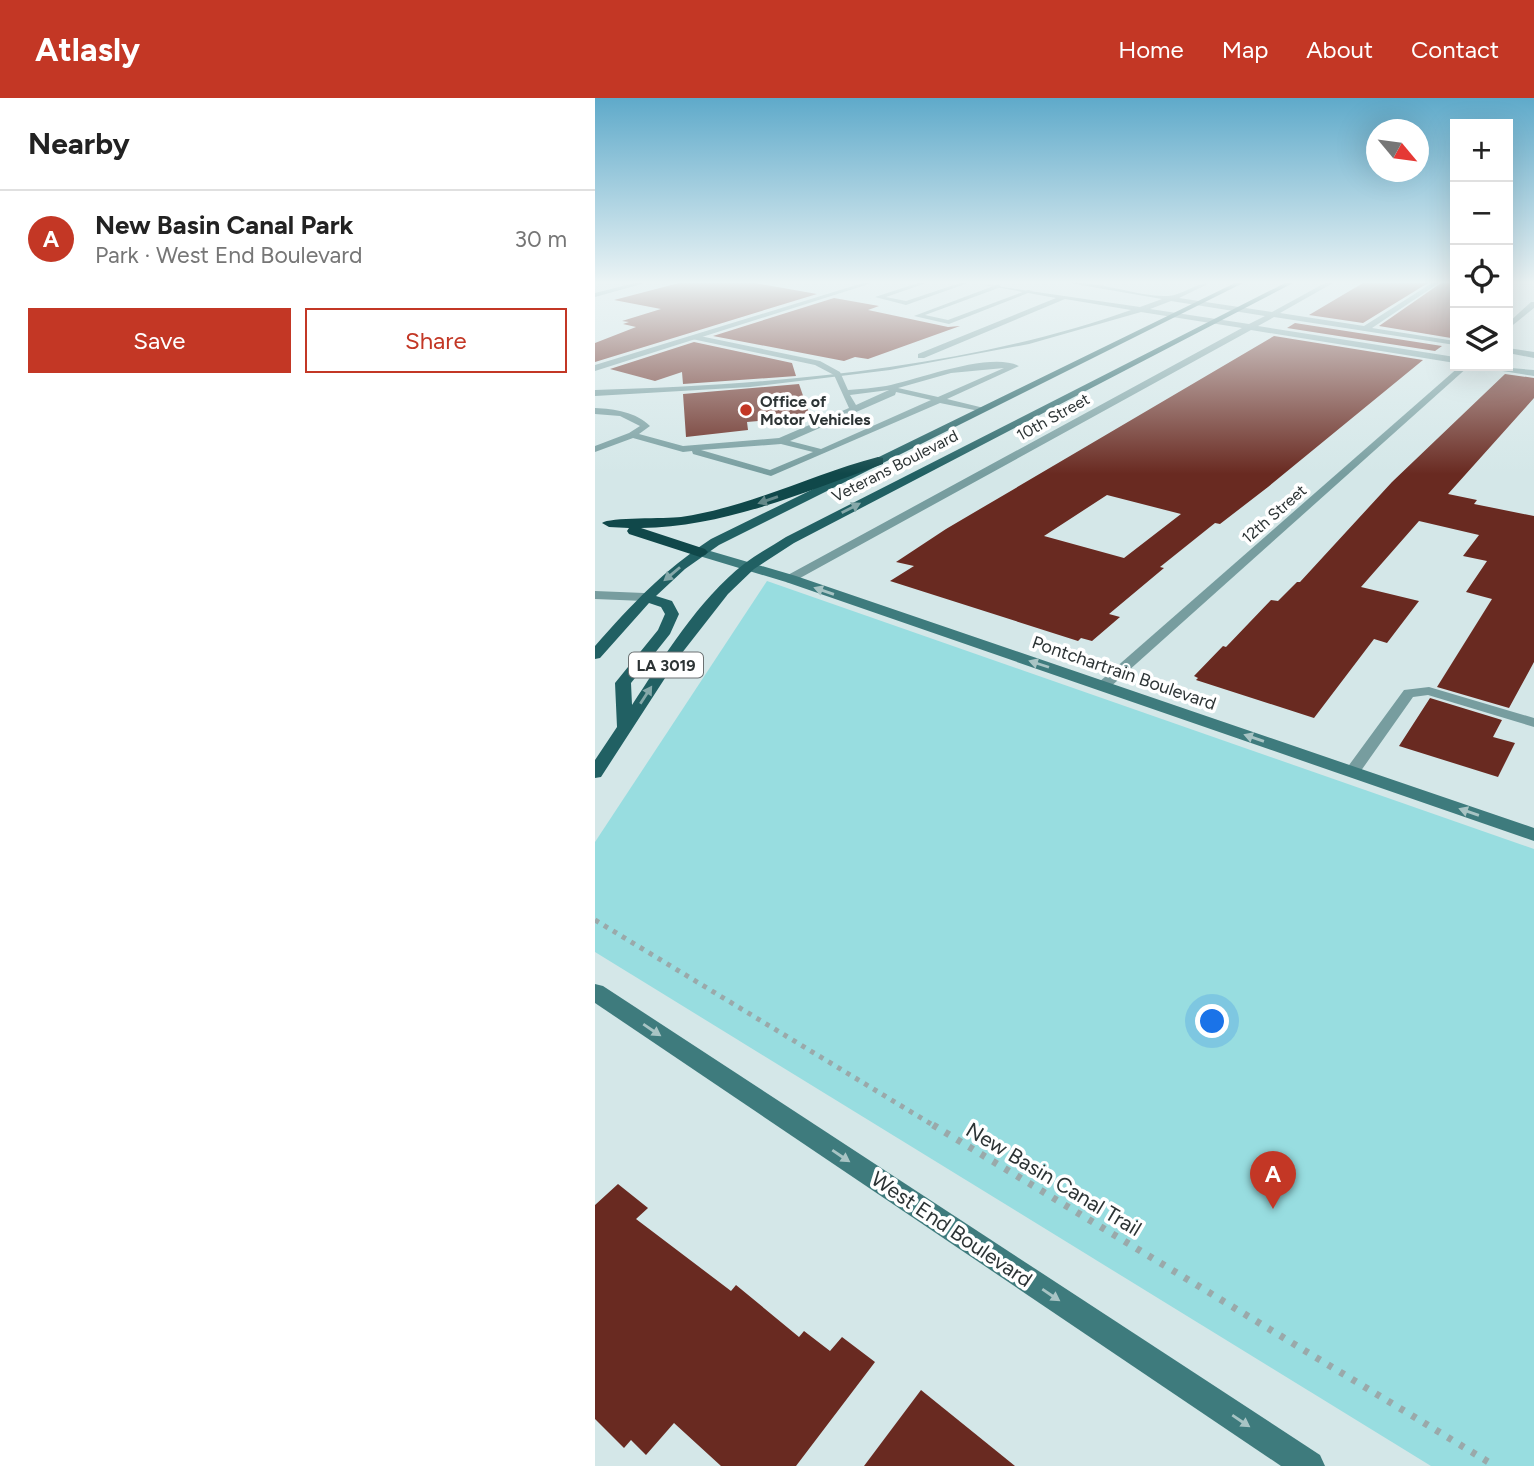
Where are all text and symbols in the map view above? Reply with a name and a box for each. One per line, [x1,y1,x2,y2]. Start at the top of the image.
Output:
text: Atlasly [35,30,140,69]
text: Home [1118,35,1184,64]
text: Map [1222,35,1268,64]
text: About [1306,35,1373,64]
text: Contact [1411,35,1499,64]
north arrow [1366,119,1429,182]
map controls [1450,119,1513,371]
button: + [1450,119,1513,182]
text: Nearby [28,125,130,162]
button: − [1450,182,1513,245]
text: New Basin Canal Park [95,209,354,241]
text: A [43,225,59,253]
text: 30 m [514,225,567,253]
text: Park · West End Boulevard [95,241,363,269]
button: locate [1450,245,1513,308]
button: Save [28,308,291,373]
button: Share [305,308,567,373]
button: layers [1450,308,1513,371]
street label: 10th Street [1013,389,1093,445]
place label: Office of Motor Vehicles [760,392,871,429]
marker: Office of Motor Vehicles [738,402,754,418]
street label: Veterans Boulevard [829,426,961,506]
street label: 12th Street [1238,481,1310,547]
one-way arrow [757,495,778,506]
one-way arrow [841,503,861,514]
one-way arrow [663,566,680,581]
one-way arrow [813,585,834,596]
street label: Pontchartrain Boulevard [1029,631,1219,715]
road number: LA 3019 [629,652,703,678]
one-way arrow [1029,659,1050,669]
one-way arrow [639,686,652,705]
one-way arrow [1244,732,1265,743]
one-way arrow [1459,806,1480,817]
your location [1195,1004,1229,1038]
one-way arrow [642,1023,662,1036]
street label: New Basin Canal Trail [962,1117,1146,1241]
one-way arrow [832,1149,851,1162]
pin: A [1250,1151,1296,1209]
street label: West End Boulevard [867,1166,1037,1292]
one-way arrow [1042,1288,1061,1301]
one-way arrow [1232,1414,1250,1428]

